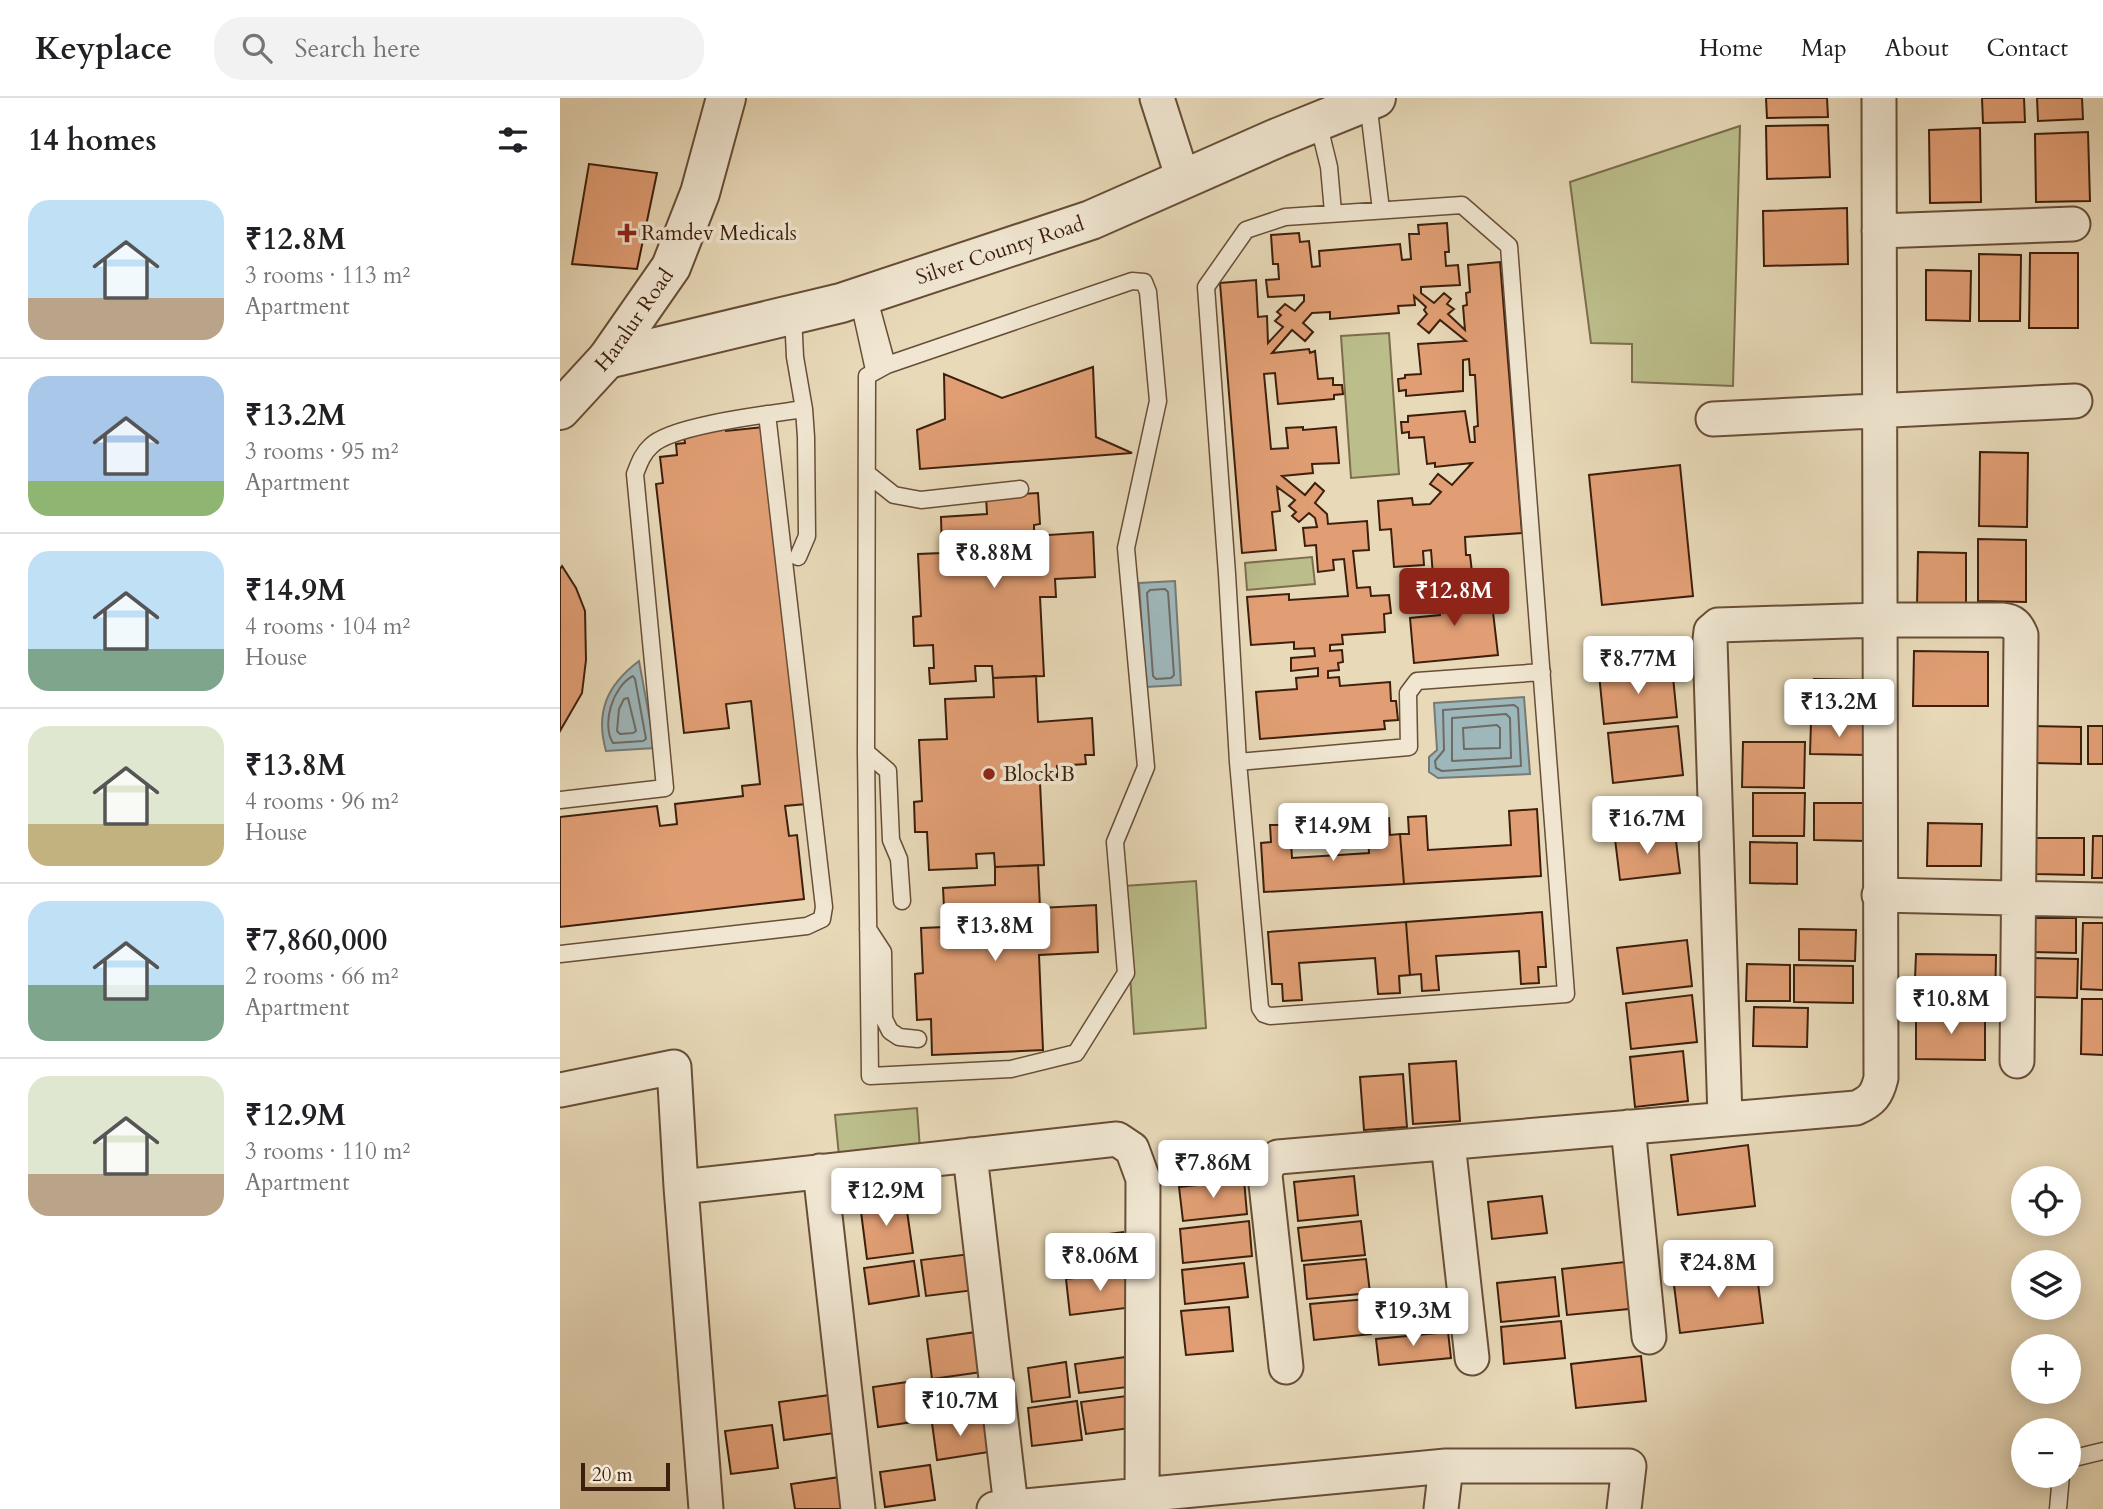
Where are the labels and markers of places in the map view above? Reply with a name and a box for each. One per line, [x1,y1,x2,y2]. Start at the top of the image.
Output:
place label: Ramdev Medicals [641,219,797,248]
marker: Ramdev Medicals [619,225,635,241]
pin: ₹8.88M [937,531,1051,590]
pin: ₹12.8M [1397,568,1511,628]
pin: ₹8.77M [1581,636,1695,696]
pin: ₹13.2M [1782,680,1896,739]
place label: Block B [1003,760,1075,789]
marker: Block B [981,766,997,782]
pin: ₹16.7M [1590,796,1704,856]
pin: ₹14.9M [1276,804,1390,863]
pin: ₹13.8M [938,904,1052,963]
pin: ₹10.8M [1894,976,2008,1036]
pin: ₹7.86M [1156,1140,1270,1200]
pin: ₹12.9M [829,1168,943,1228]
pin: ₹8.06M [1043,1234,1157,1293]
pin: ₹24.8M [1661,1240,1775,1300]
pin: ₹19.3M [1356,1288,1470,1348]
pin: ₹10.7M [903,1378,1017,1438]

